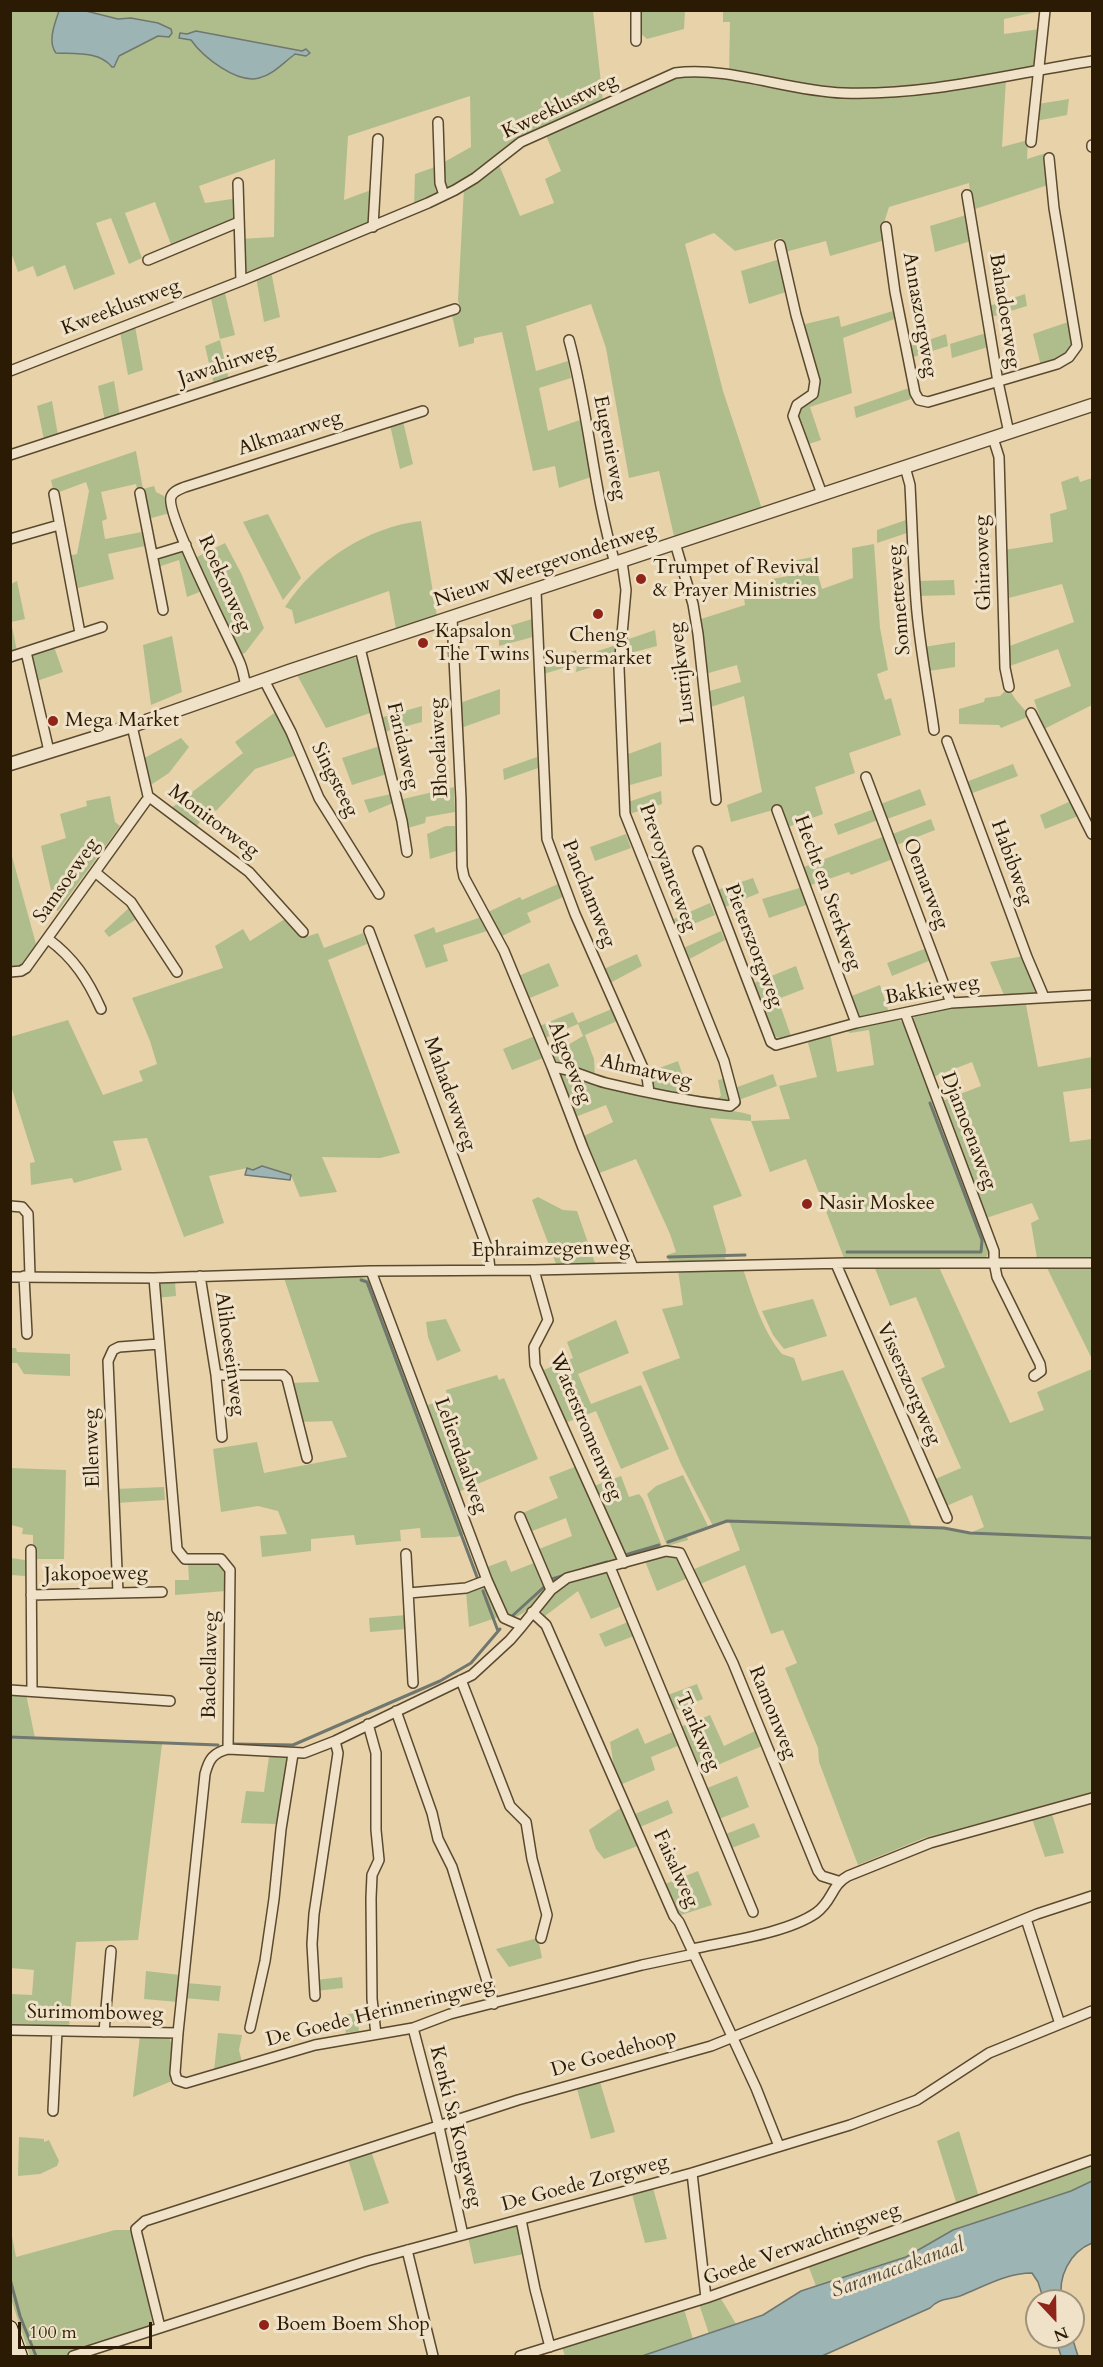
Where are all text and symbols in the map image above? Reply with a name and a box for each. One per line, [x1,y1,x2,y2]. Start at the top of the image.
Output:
street label: Kweeklustweg [498,69,622,145]
street label: Annaszorgweg [896,250,942,380]
street label: Bahadoerweg [983,252,1025,370]
street label: Kweeklustweg [58,274,184,342]
street label: Jawahirweg [176,338,278,392]
street label: Eugenieweg [587,394,631,502]
street label: Alkmaarweg [235,406,345,462]
street label: Ghiraoweg [970,515,998,611]
street label: Nieuw Weergevondenweg [431,519,659,613]
street label: Roekonweg [192,532,256,636]
street label: Sonnetteweg [883,544,917,656]
place label: Trumpet of Revival & Prayer Ministries [653,556,819,603]
marker: Trumpet of Revival & Prayer Ministries [634,572,648,586]
marker: Cheng Supermarket [591,607,605,621]
place label: Kapsalon The Twins [435,620,529,667]
street label: Lustrijkweg [665,621,701,725]
place label: Cheng Supermarket [545,624,651,671]
marker: Kapsalon The Twins [416,636,430,650]
street label: Bhoelaiweg [425,697,455,799]
street label: Faridaweg [380,700,424,792]
place label: Mega Market [65,709,179,733]
marker: Mega Market [46,714,60,728]
street label: Singsteeg [305,739,363,821]
street label: Monitorweg [163,780,263,864]
street label: Prevoyanceweg [633,801,701,935]
street label: Hecht en Sterkweg [788,812,866,974]
street label: Habibweg [985,817,1037,909]
street label: Samsoeweg [29,834,105,928]
street label: Oemarweg [897,835,953,933]
street label: Panchamweg [556,837,620,951]
street label: Pieterszorgweg [718,881,788,1011]
street label: Bakkieweg [883,971,981,1011]
street label: Algoeweg [542,1018,596,1108]
street label: Mahadewweg [417,1034,481,1154]
street label: Ahmatweg [598,1050,694,1094]
street label: Djamoenaweg [935,1069,1001,1193]
place label: Nasir Moskee [819,1192,935,1216]
marker: Nasir Moskee [800,1197,814,1211]
street label: Ephraimzegenweg [472,1237,630,1263]
street label: Alihoeseinweg [208,1290,250,1418]
street label: Visserszorgweg [870,1319,946,1449]
street label: Waterstromenweg [543,1349,627,1505]
street label: Leliendaalweg [428,1395,492,1517]
street label: Ellenweg [80,1408,106,1488]
street label: Jakopoeweg [44,1562,148,1588]
street label: Badoellaweg [198,1611,224,1719]
street label: Ramonweg [743,1663,801,1763]
street label: Tarikweg [669,1689,725,1775]
street label: Faisalweg [647,1827,703,1911]
street label: De Goede Herinneringweg [264,1973,496,2053]
street label: Surimomboweg [27,2001,163,2027]
street label: De Goedehoop [549,2025,679,2083]
street label: Kenki Sa Kongweg [423,2044,487,2210]
street label: De Goede Zorgweg [499,2150,671,2218]
street label: Goede Verwachtingweg [700,2198,904,2292]
water label: Saramaccakanaal [828,2233,968,2305]
north arrow [1025,2289,1085,2349]
scale bar [21,2310,154,2348]
place label: Boem Boem Shop [276,2313,430,2337]
marker: Boem Boem Shop [257,2318,271,2332]
text: 100 m [29,2320,77,2345]
text: N [1050,2321,1072,2347]

